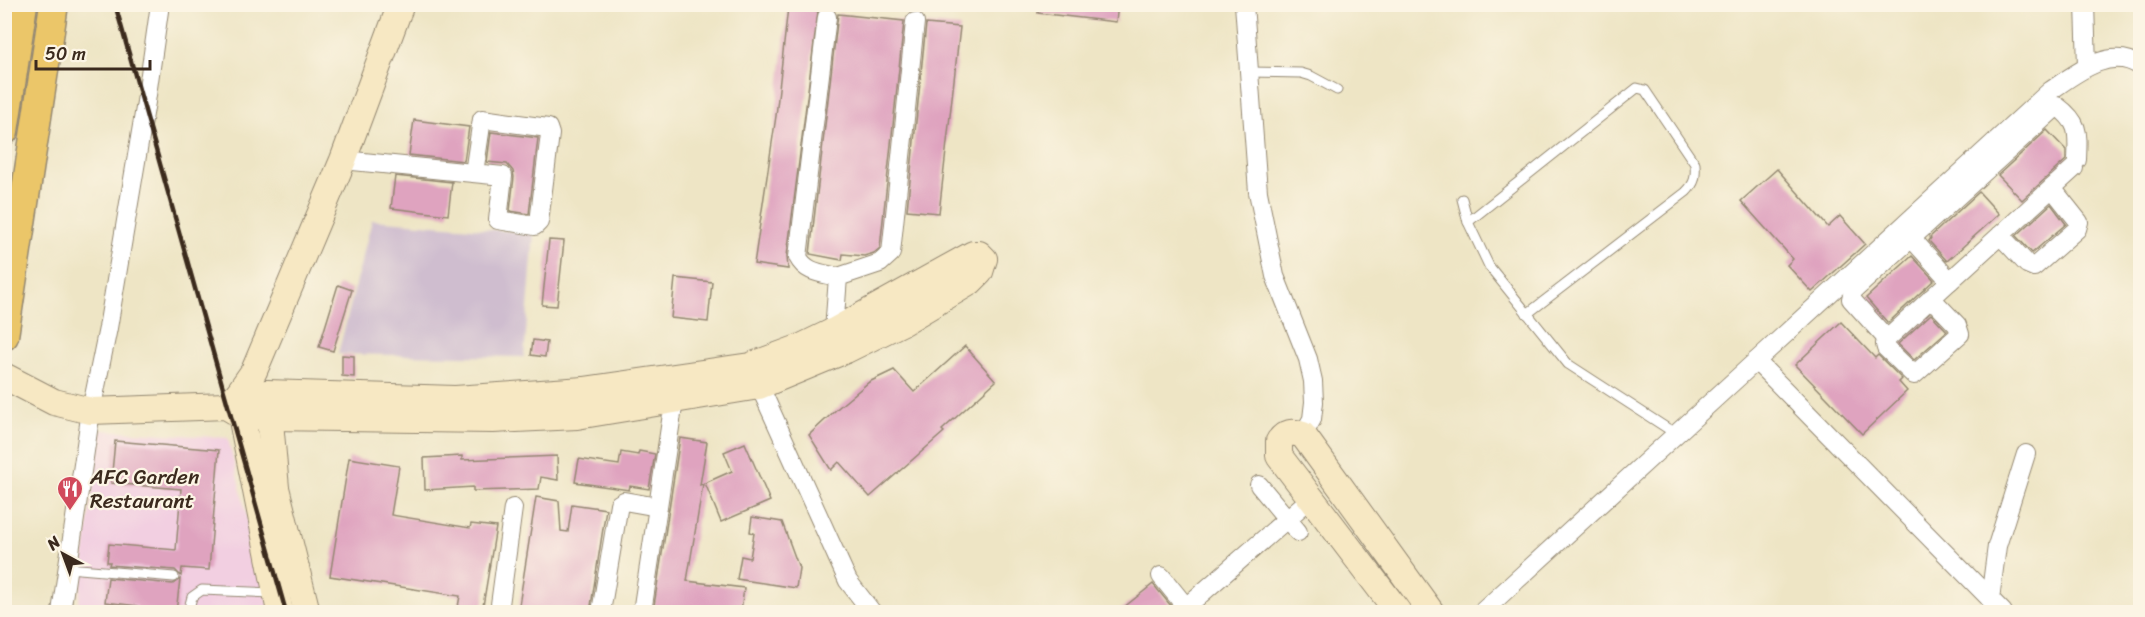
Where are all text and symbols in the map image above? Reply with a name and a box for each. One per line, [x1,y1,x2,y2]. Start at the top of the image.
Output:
scale bar [36,33,150,71]
text: 50 m [45,38,86,70]
place label: AFC Garden Restaurant [89,458,199,520]
restaurant icon: AFC Garden Restaurant [55,474,85,512]
north arrow [33,524,93,584]
text: N [39,528,68,558]

